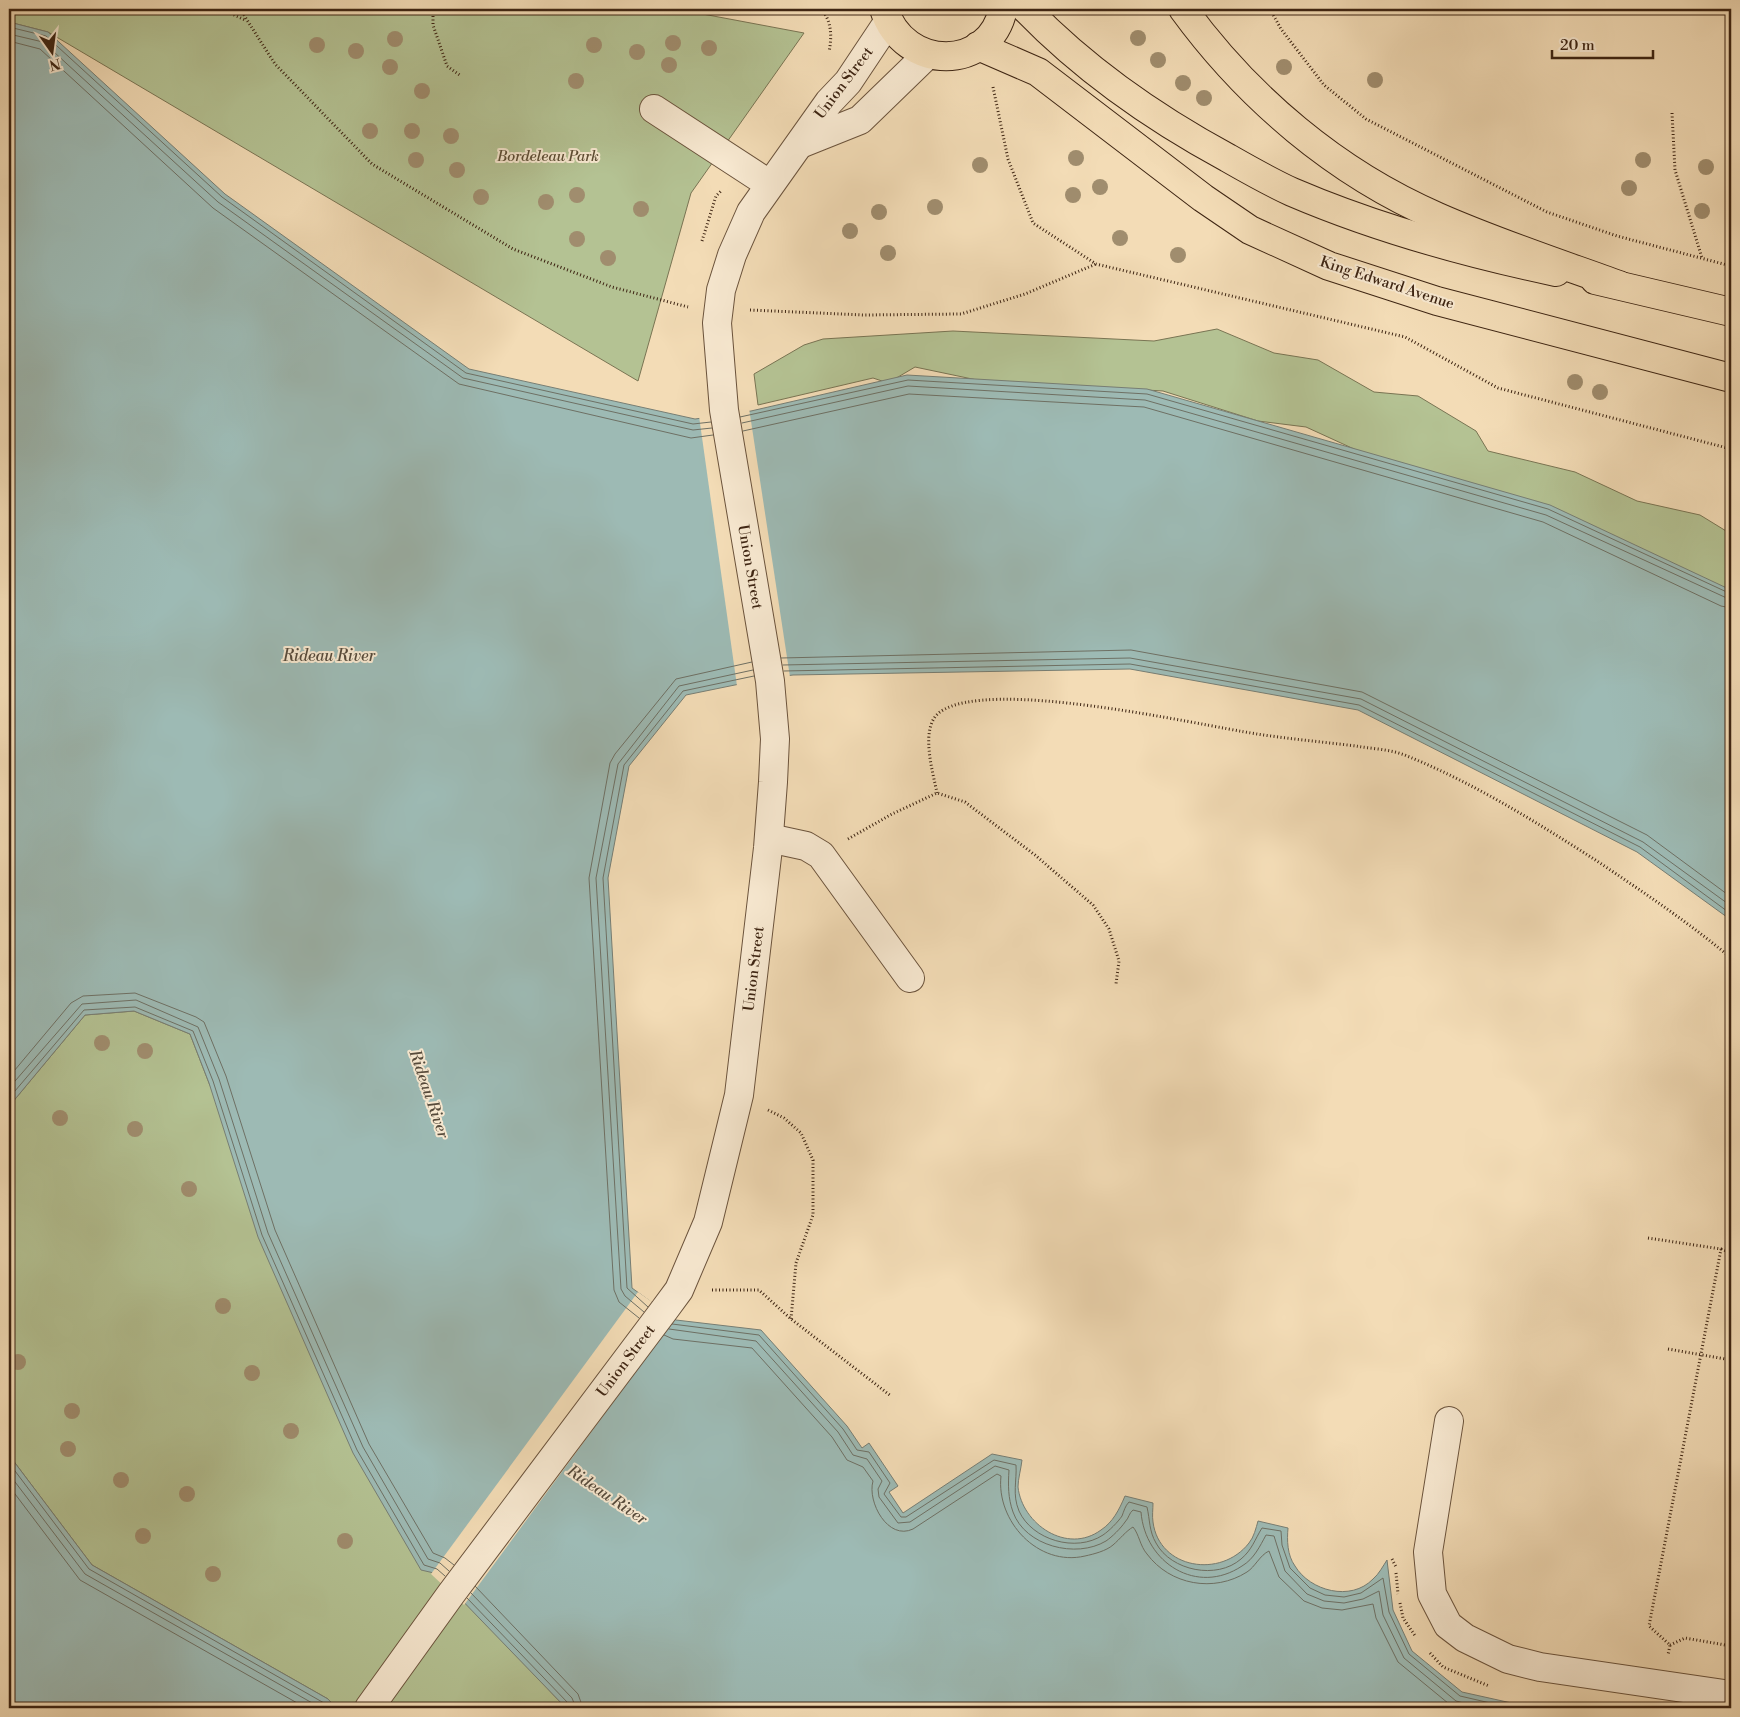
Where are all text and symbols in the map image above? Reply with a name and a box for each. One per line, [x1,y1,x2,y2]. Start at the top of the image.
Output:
north arrow [28,28,78,78]
scale bar [1552,28,1654,60]
text: 20 m [1560,36,1595,55]
street label: Union Street [811,42,878,123]
text: N [47,54,62,74]
park label: Bordeleau Park [496,147,599,166]
street label: King Edward Avenue [1317,252,1457,314]
street label: Union Street [733,523,767,612]
water label: Rideau River [282,646,376,666]
street label: Union Street [739,925,769,1013]
water label: Rideau River [404,1046,454,1142]
street label: Union Street [593,1320,660,1401]
water label: Rideau River [562,1460,652,1530]

